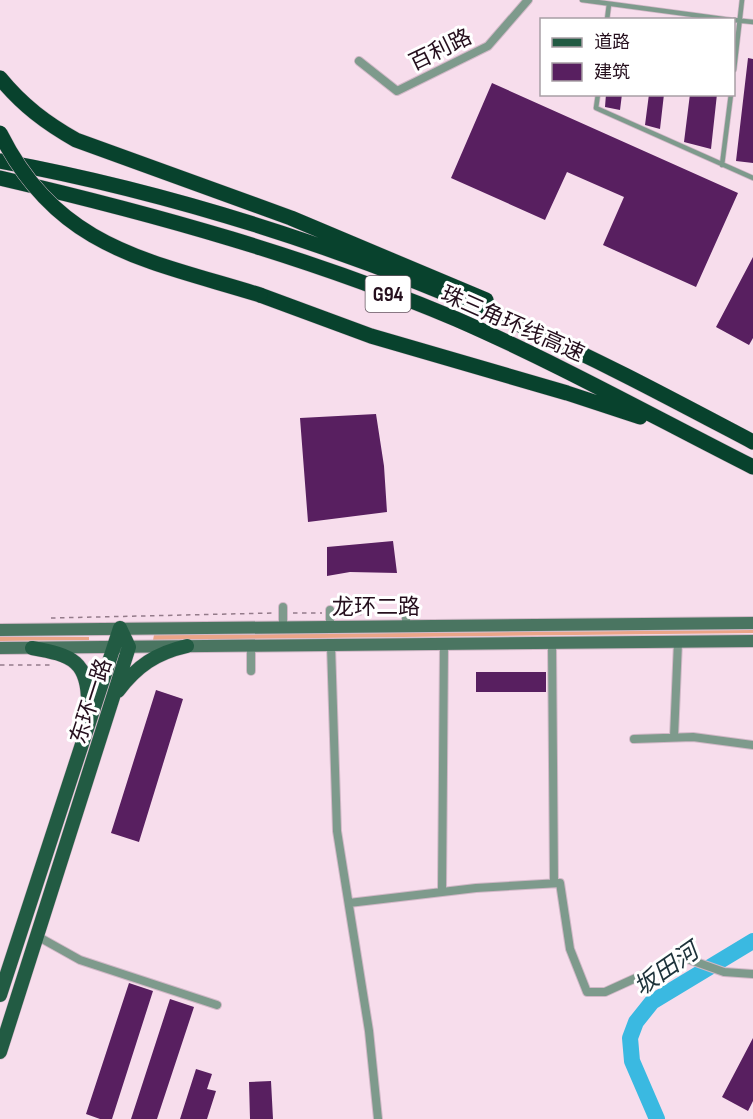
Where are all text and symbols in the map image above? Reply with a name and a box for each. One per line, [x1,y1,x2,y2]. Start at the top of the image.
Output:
legend [540,18,735,96]
street label: 百利路 [405,24,476,77]
text: 道路 [594,32,630,53]
text: 建筑 [594,62,630,83]
road number: G94 [366,276,410,312]
street label: 珠三角环线高速 [437,281,588,368]
street label: 龙环二路 [332,594,420,621]
street label: 东环一路 [65,655,118,747]
water label: 坂田河 [628,935,707,1002]

